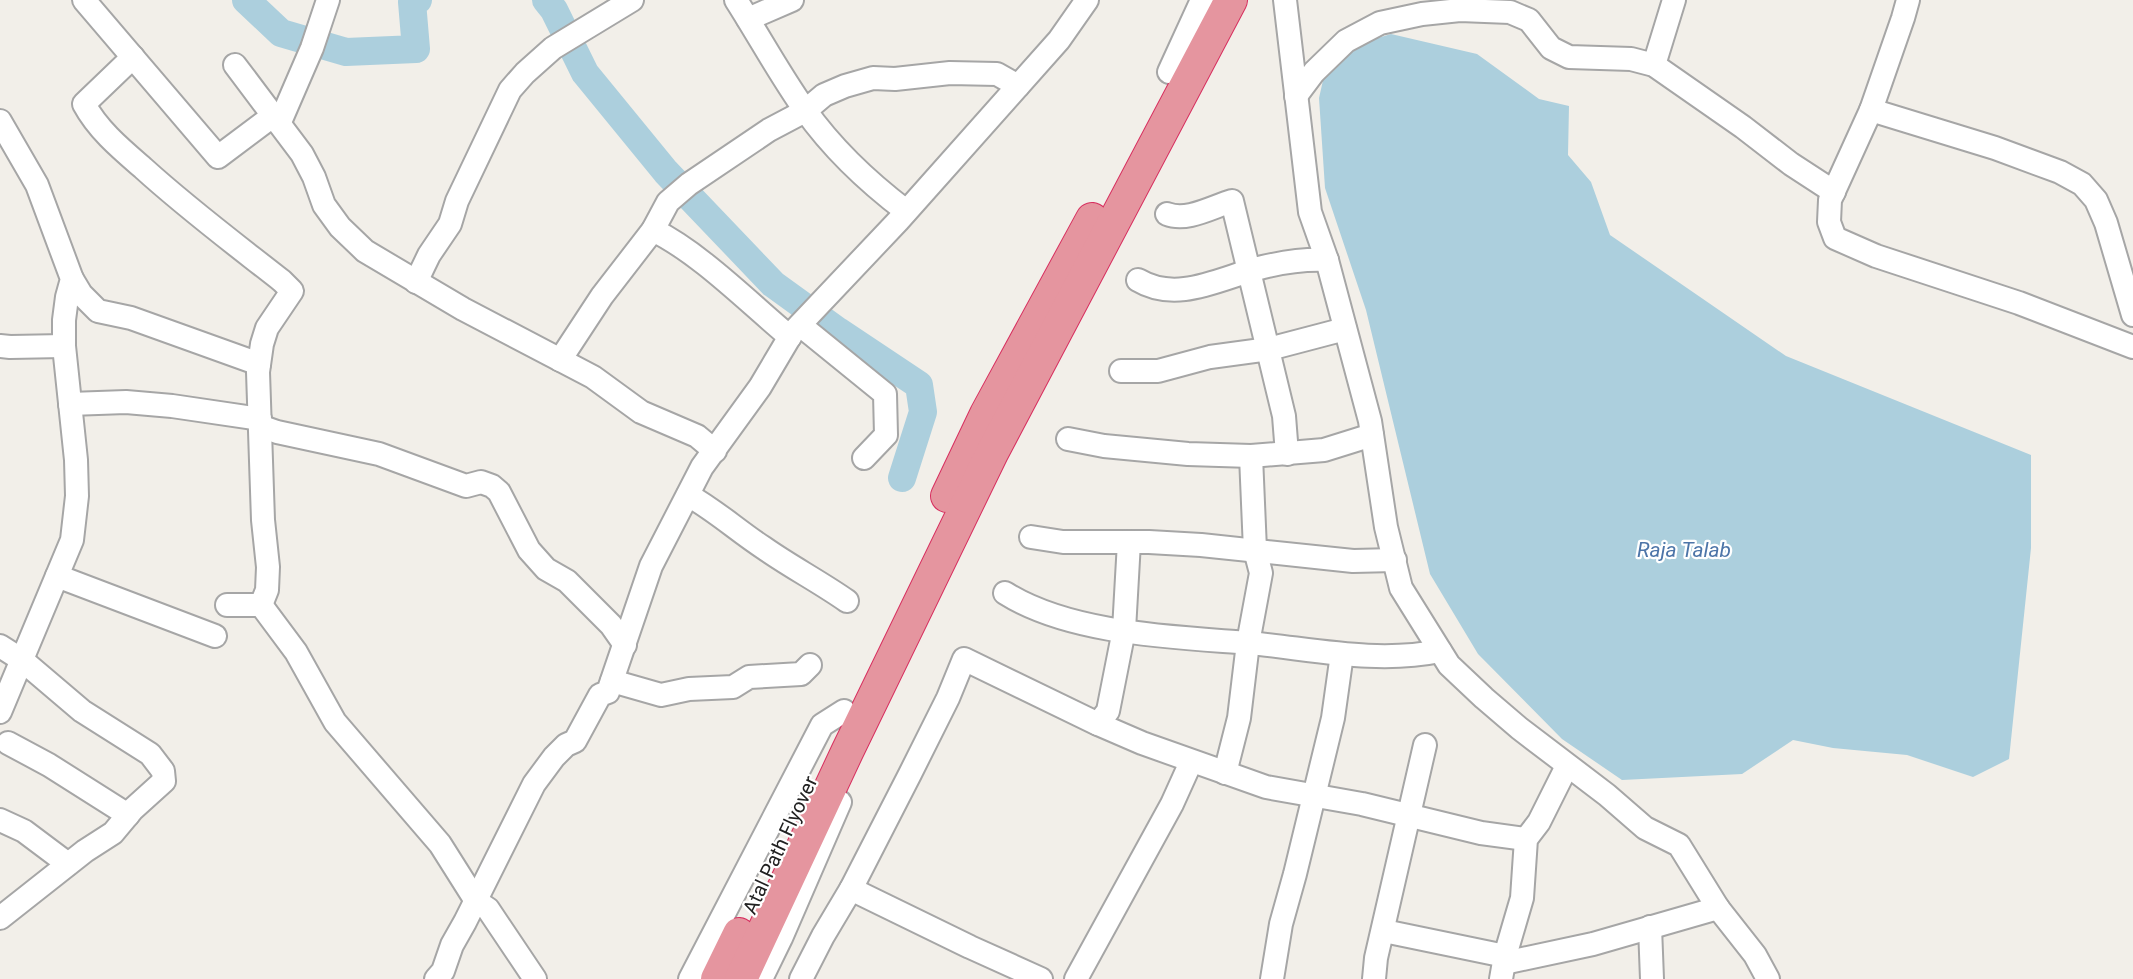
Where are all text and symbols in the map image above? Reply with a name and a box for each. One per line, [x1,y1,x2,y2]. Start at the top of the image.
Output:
water label: Raja Talab [1637,538,1731,562]
street label: Atal Path Flyover [738,772,823,918]

